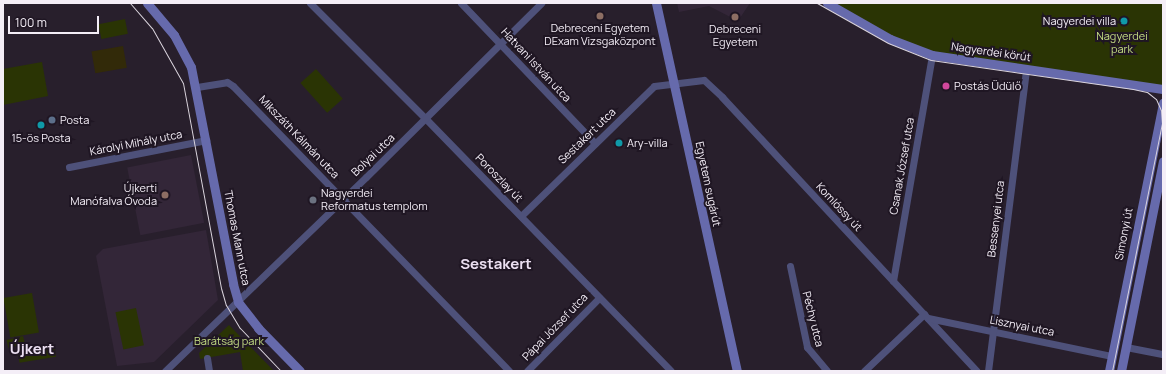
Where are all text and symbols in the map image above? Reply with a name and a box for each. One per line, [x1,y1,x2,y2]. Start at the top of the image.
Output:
scale bar [10,8,101,34]
marker: Debreceni Egyetem DExam Vizsgaközpont [595,11,605,21]
marker: Debreceni Egyetem [730,12,740,22]
text: 100 m [15,14,47,31]
place label: Nagyerdei villa [1043,14,1116,28]
marker: Nagyerdei villa [1119,16,1129,26]
place label: Debreceni Egyetem DExam Vizsgaközpont [544,22,656,48]
place label: Debreceni Egyetem [709,23,761,49]
street label: Hatvani István utca [498,25,574,105]
park label: Nagyerdei park [1096,30,1148,56]
street label: Nagyerdei körút [950,40,1032,64]
place label: Postás Üdülő [954,79,1021,93]
marker: Postás Üdülő [941,81,951,91]
street label: Mikszáth Kálmán utca [256,93,342,181]
street label: Sestakert utca [556,105,618,167]
place label: Posta [60,113,89,127]
marker: Posta [47,115,57,125]
street label: Csanak József utca [887,116,917,216]
marker: 15-ös Posta [36,120,46,130]
street label: Károlyi Mihály utca [89,128,183,158]
place label: 15-ös Posta [11,131,71,145]
street label: Bolyai utca [349,131,397,179]
place label: Ary-villa [627,136,668,150]
marker: Ary-villa [614,138,624,148]
street label: Egyetem sugárút [693,140,723,228]
street label: Poroszlay út [473,151,525,205]
street label: Komlóssy út [813,180,865,234]
street label: Bessenyei utca [985,180,1007,258]
place label: Újkerti Manófalva Óvoda [70,182,157,208]
place label: Nagyerdei Reformatus templom [321,187,428,213]
street label: Thomas Mann utca [221,189,253,287]
marker: Újkerti Manófalva Óvoda [160,190,170,200]
marker: Nagyerdei Reformatus templom [308,195,318,205]
street label: Simonyi út [1112,207,1136,261]
district label: Sestakert [460,255,532,273]
street label: Péchy utca [800,290,826,348]
street label: Pápai József utca [520,291,590,363]
street label: Lisznyai utca [989,313,1055,339]
park label: Barátság park [194,334,264,348]
district label: Újkert [10,340,54,358]

